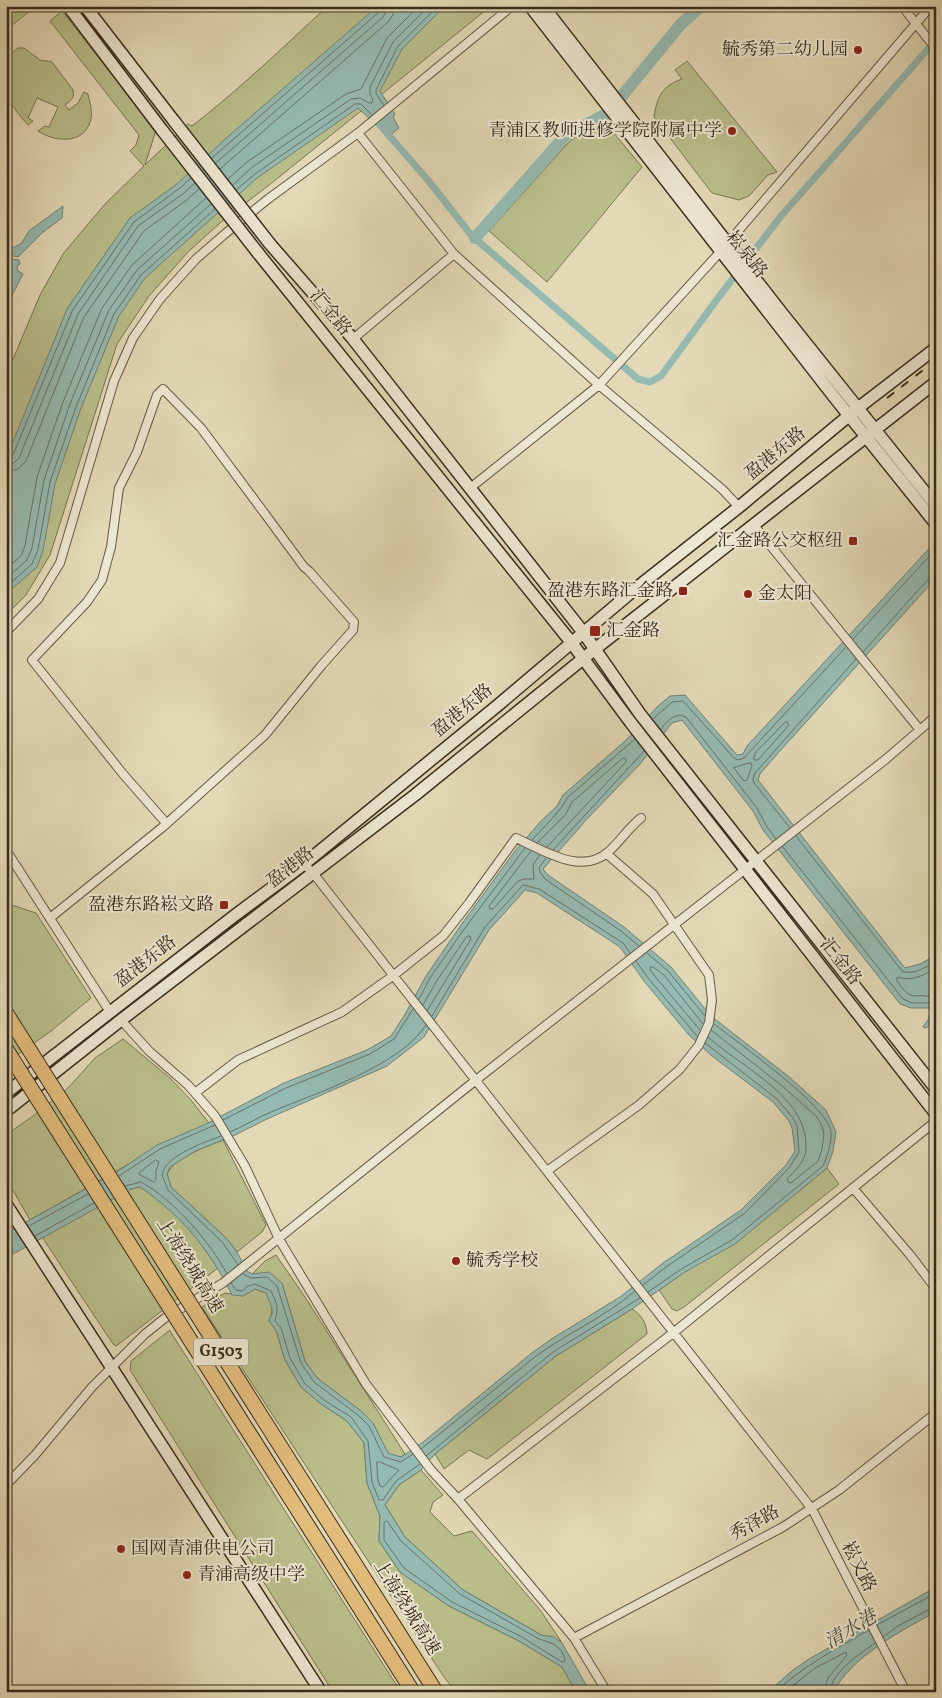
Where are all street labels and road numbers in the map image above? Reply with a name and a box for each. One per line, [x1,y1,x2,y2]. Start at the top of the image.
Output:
street label: 崧泉路 [720,226,772,284]
street label: 汇金路 [303,284,357,342]
street label: 盈港东路 [740,421,812,487]
street label: 盈港东路 [427,678,499,744]
street label: 盈港路 [262,842,320,894]
street label: 盈港东路 [110,930,182,994]
street label: 汇金路 [814,933,866,991]
street label: 上海绕城高速 [150,1214,228,1318]
road number: G1503 [194,1338,248,1365]
street label: 秀泽路 [725,1500,785,1548]
street label: 崧文路 [835,1537,881,1597]
street label: 上海绕城高速 [367,1556,445,1660]

